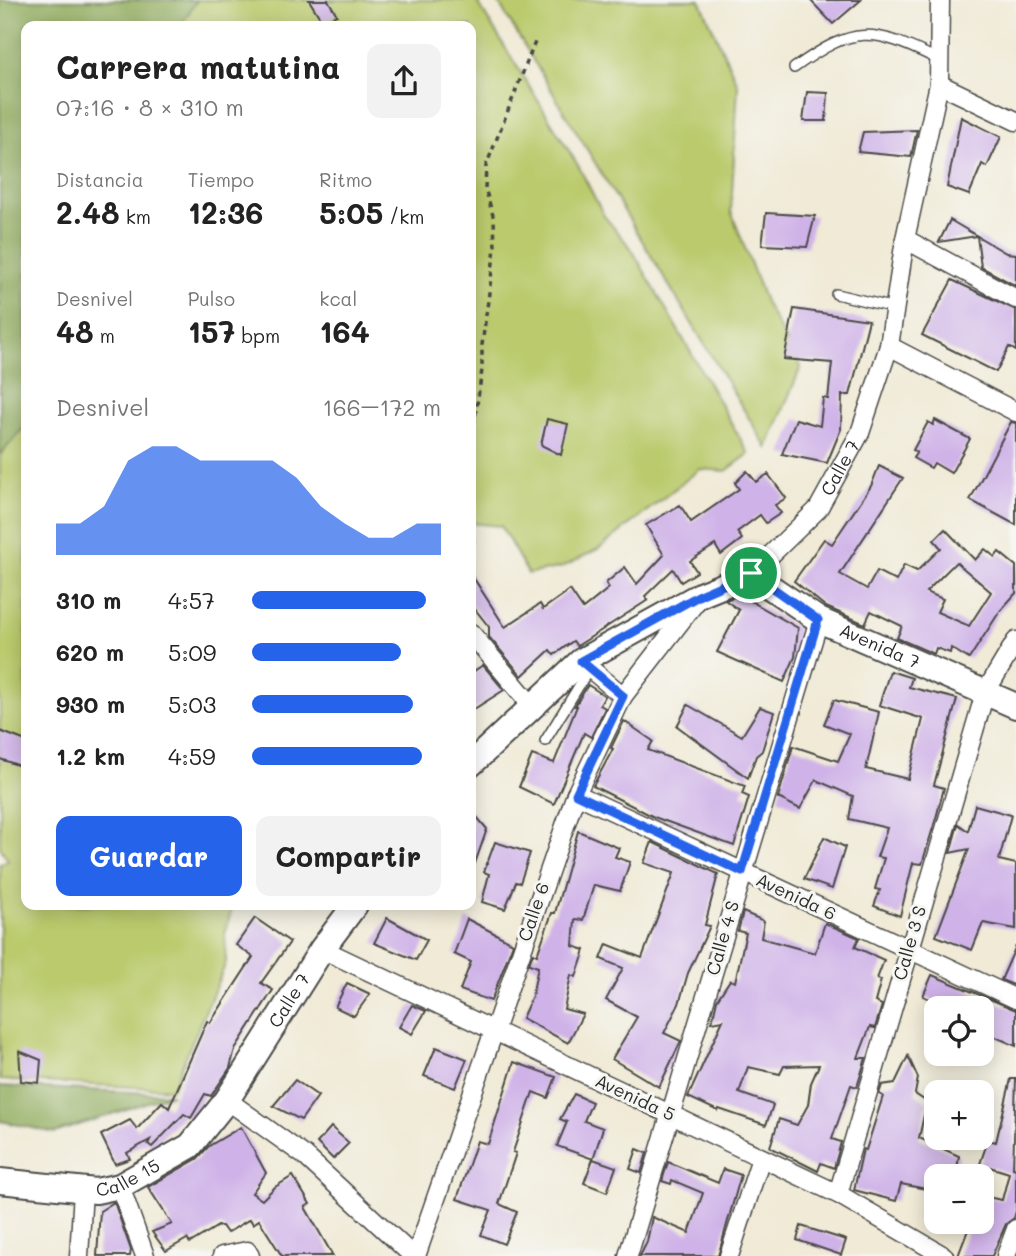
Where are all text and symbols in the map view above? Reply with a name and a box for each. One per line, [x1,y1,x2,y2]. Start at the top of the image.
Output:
button: share [367,44,441,118]
text: Carrera matutina [56,45,340,87]
text: 07:16 · 8 × 310 m [56,92,244,122]
text: Distancia [56,167,144,192]
text: Tiempo [188,167,254,192]
text: Ritmo [319,167,372,192]
text: 2.48 [56,192,120,232]
text: 12:36 [188,192,263,232]
text: 5:05 [319,192,383,232]
text: km [120,204,151,229]
text: /km [383,204,424,229]
text: Desnivel [56,286,133,311]
text: Pulso [188,286,235,311]
text: kcal [319,286,357,311]
text: 48 [56,311,94,351]
text: 157 [188,311,235,351]
text: 164 [319,311,370,351]
text: m [94,323,115,348]
text: bpm [235,323,280,348]
text: Desnivel [56,392,149,422]
text: 166–172 m [323,392,441,422]
street label: Calle 7 [815,436,865,500]
pin [721,543,781,603]
icon: arrive [732,554,770,592]
text: 310 m [56,585,121,615]
text: 4:57 [168,585,215,615]
street label: Avenida 7 [836,617,924,674]
text: 620 m [56,637,124,667]
text: 5:09 [168,637,216,667]
text: 930 m [56,689,125,719]
text: 5:03 [168,689,216,719]
text: 1.2 km [56,741,125,771]
text: 4:59 [168,741,216,771]
button: Guardar [56,816,242,896]
button: Compartir [256,816,441,896]
street label: Avenida 6 [752,867,840,925]
street label: Calle 6 [512,879,554,944]
street label: Calle 4 S [700,898,744,978]
street label: Calle 3 S [887,903,931,983]
street label: Calle 7 [262,968,315,1032]
map controls [924,996,994,1234]
button: locate [924,996,994,1066]
street label: Avenida 5 [592,1068,679,1126]
button: + [924,1080,994,1150]
street label: Calle 15 [94,1153,164,1202]
button: − [924,1164,994,1234]

